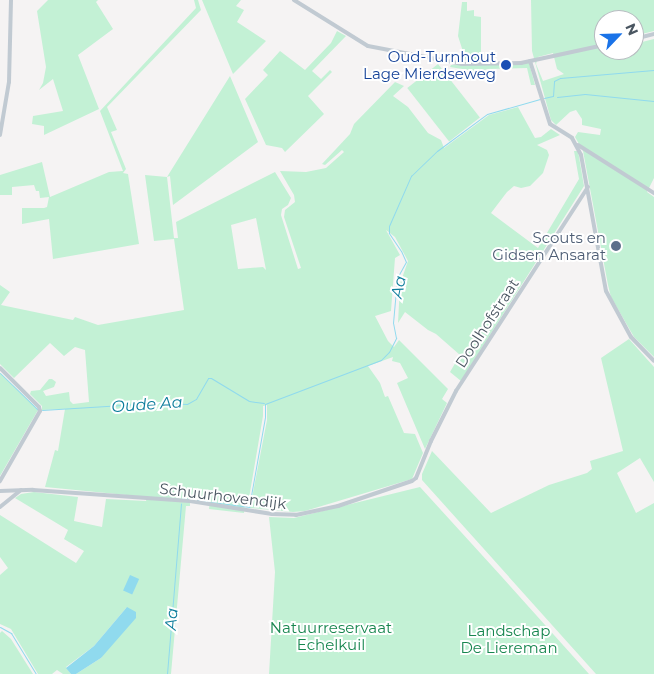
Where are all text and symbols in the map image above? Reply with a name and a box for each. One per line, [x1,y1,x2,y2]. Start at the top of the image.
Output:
north arrow [594,10,644,60]
text: N [621,20,642,38]
place label: Oud-Turnhout Lage Mierdseweg [363,47,496,82]
marker: Oud-Turnhout Lage Mierdseweg [500,59,512,71]
place label: Scouts en Gidsen Ansarat [492,228,606,263]
marker: Scouts en Gidsen Ansarat [610,240,622,252]
water label: Aa [387,274,411,300]
street label: Doolhofstraat [452,275,522,371]
water label: Oude Aa [111,393,183,417]
street label: Schuurhovendijk [159,479,287,513]
water label: Aa [161,607,183,631]
park label: Natuurreservaat Echelkuil [270,618,392,653]
park label: Landschap De Liereman [460,621,558,656]

